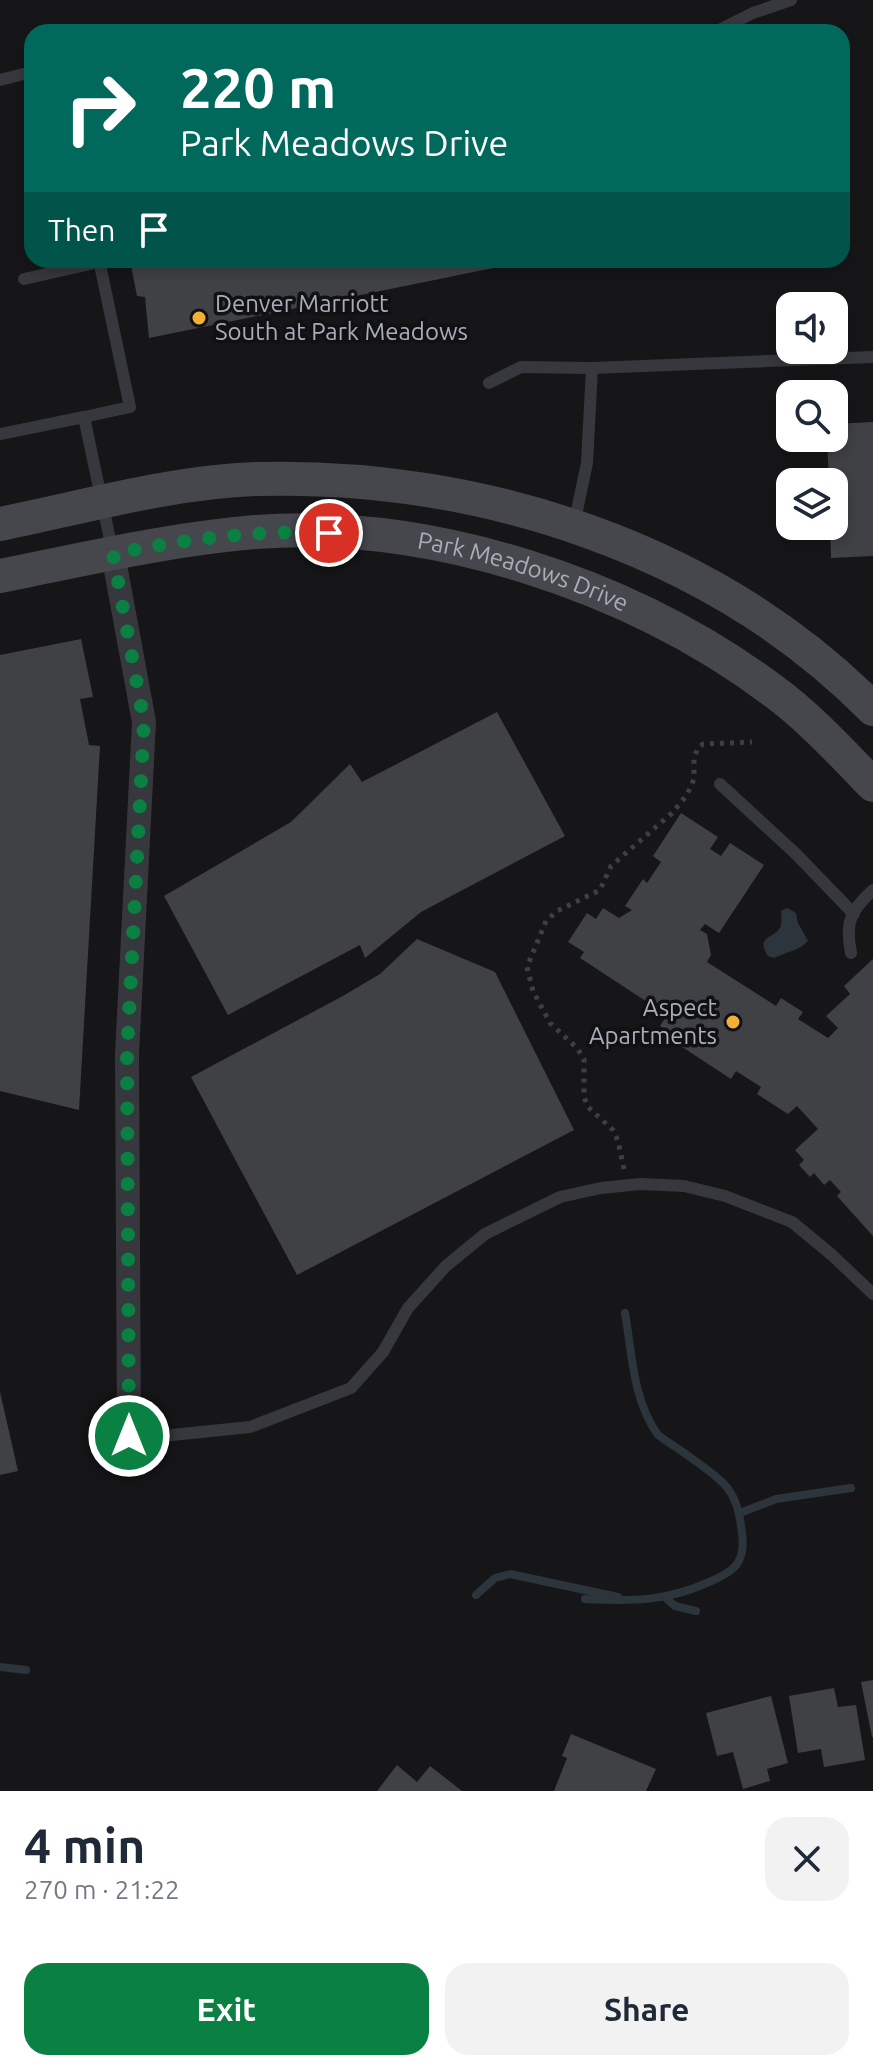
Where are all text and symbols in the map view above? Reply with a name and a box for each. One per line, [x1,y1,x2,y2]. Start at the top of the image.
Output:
icon: right [48,56,152,160]
text: 220 m [180,56,336,119]
text: Park Meadows Drive [180,122,508,163]
icon: arrive [132,208,176,252]
text: Then [48,213,116,247]
place label: Denver Marriott South at Park Meadows [215,290,468,345]
map controls [776,292,848,540]
button: sound [776,292,848,364]
marker: Denver Marriott South at Park Meadows [190,309,208,327]
button: search [776,380,848,452]
button: layers [776,468,848,540]
pin [295,499,363,567]
icon: arrive [307,511,351,555]
street label: Park Meadows Drive [416,527,632,617]
place label: Aspect Apartments [589,994,718,1049]
marker: Aspect Apartments [724,1013,742,1031]
position arrow [87,1394,171,1478]
button: close [765,1817,849,1901]
text: 4 min [24,1818,145,1872]
text: 270 m · 21:22 [24,1875,180,1904]
button: Exit [24,1963,429,2055]
button: Share [445,1963,849,2055]

